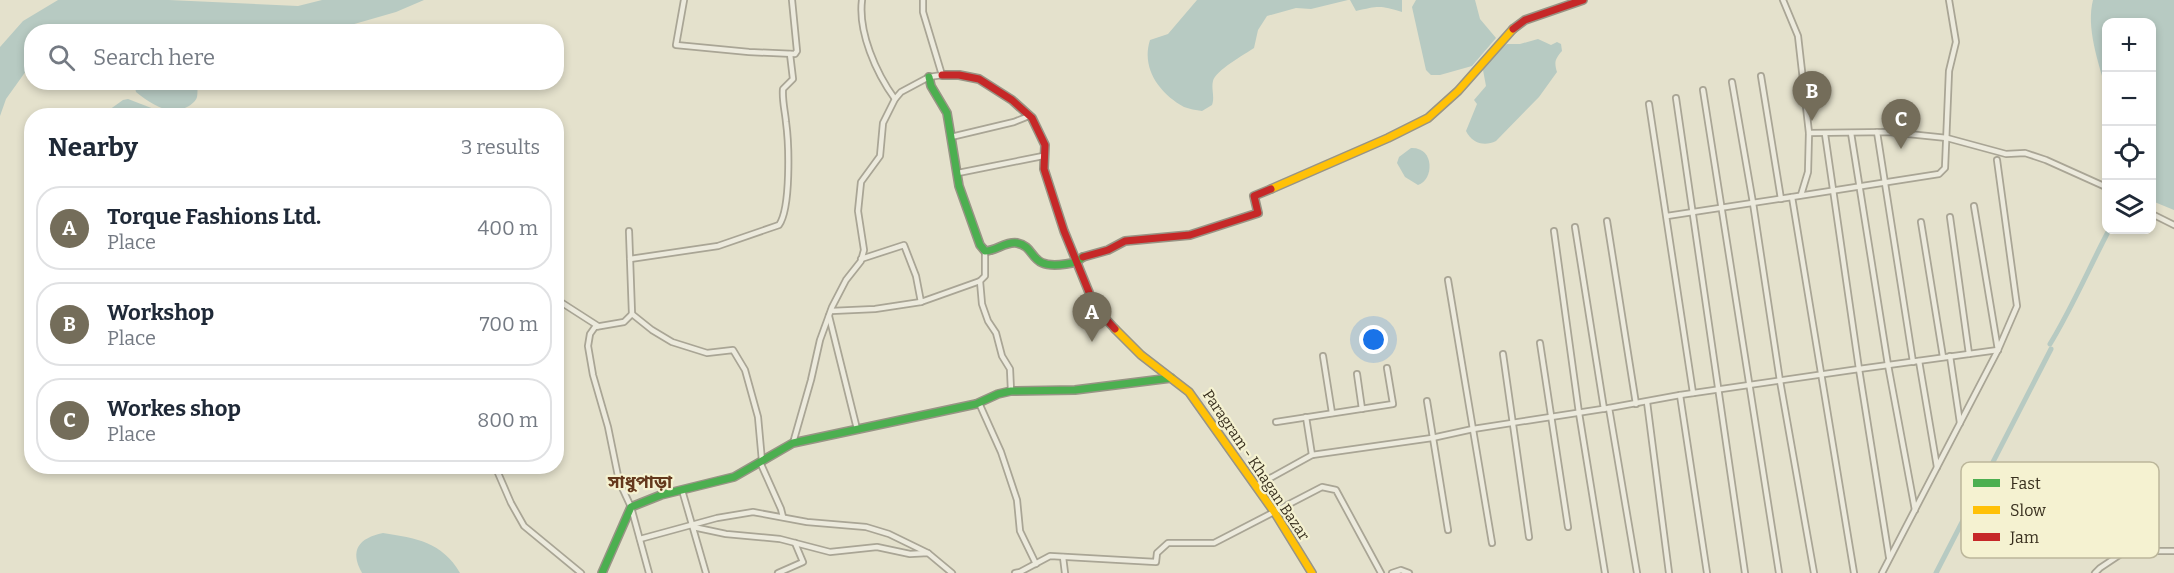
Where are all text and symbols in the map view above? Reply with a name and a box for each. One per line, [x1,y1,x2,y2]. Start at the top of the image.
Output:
map controls [2102,18,2156,234]
button: + [2102,18,2156,72]
search box [24,24,564,90]
icon: search [45,41,78,74]
text: Search here [93,44,215,71]
pin: B [1792,72,1832,121]
button: − [2102,72,2156,126]
pin: C [1882,100,1920,149]
button: locate [2102,126,2156,180]
text: Nearby [48,132,138,163]
text: 3 results [461,135,540,159]
button: layers [2102,180,2156,234]
text: Torque Fashions Ltd. [107,203,321,230]
text: A [62,216,77,240]
text: 400 m [478,216,538,240]
text: Place [107,230,156,254]
pin: A [1072,292,1112,342]
text: Workshop [107,299,214,326]
text: B [63,312,76,336]
text: 700 m [480,312,538,336]
your location [1359,325,1388,354]
text: Place [107,326,156,350]
street label: Paragram - Khagan Bazar [1199,386,1313,544]
text: Workes shop [107,395,241,422]
text: C [63,408,76,432]
text: 800 m [477,408,538,432]
text: Place [107,422,156,446]
legend [1961,462,2159,558]
district label: সাধুপাড়া [607,471,673,493]
text: Fast [2010,474,2041,493]
text: Slow [2010,501,2046,520]
text: Jam [2009,528,2039,547]

